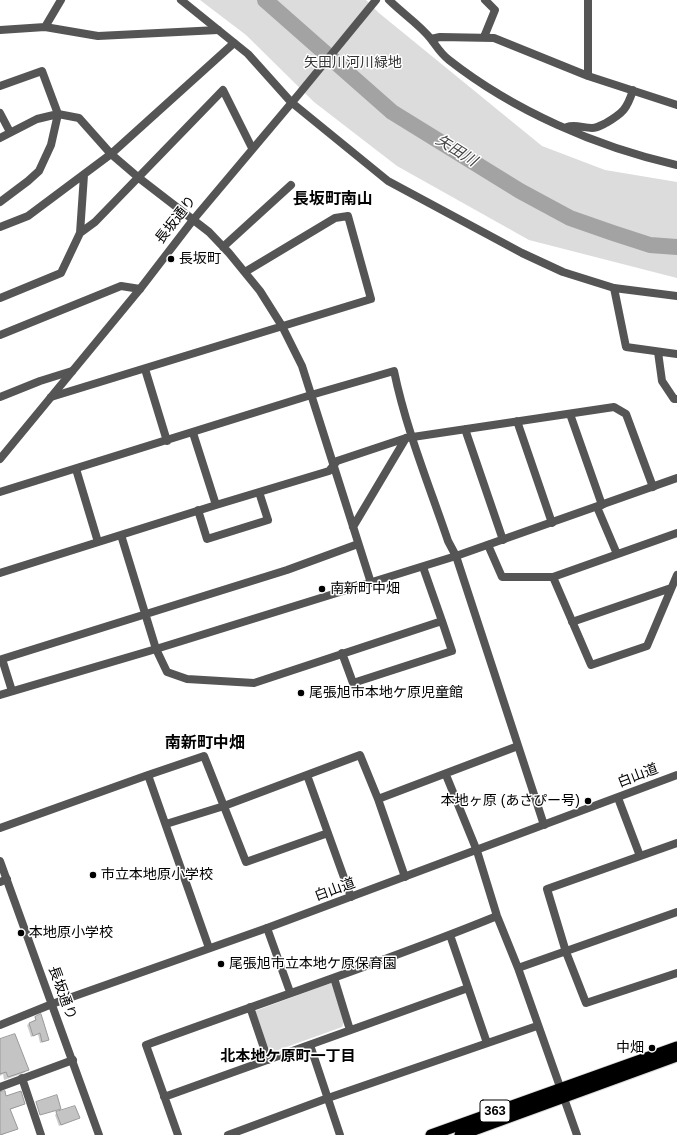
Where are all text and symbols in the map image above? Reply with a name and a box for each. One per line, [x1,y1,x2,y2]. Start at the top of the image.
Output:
park label: 矢田川河川緑地 [304,55,402,71]
water label: 矢田川 [432,131,480,171]
district label: 長坂町南山 [293,190,373,210]
street label: 長坂通り [152,193,200,247]
place label: 長坂町 [179,251,221,267]
marker: 長坂町 [166,254,176,264]
place label: 南新町中畑 [330,581,400,597]
marker: 南新町中畑 [317,584,327,594]
place label: 尾張旭市本地ケ原児童館 [309,685,463,701]
marker: 尾張旭市本地ケ原児童館 [296,688,306,698]
district label: 南新町中畑 [165,734,245,754]
street label: 白山道 [615,761,661,791]
place label: 本地ヶ原 (あさぴー号) [441,793,580,809]
marker: 本地ヶ原 (あさぴー号) [583,796,593,806]
place label: 市立本地原小学校 [101,867,213,883]
marker: 市立本地原小学校 [88,870,98,880]
street label: 白山道 [312,875,358,905]
place label: 本地原小学校 [29,925,113,941]
marker: 本地原小学校 [16,928,26,938]
place label: 尾張旭市立本地ケ原保育園 [229,956,397,972]
marker: 尾張旭市立本地ケ原保育園 [216,959,226,969]
street label: 長坂通り [45,964,79,1022]
place label: 中畑 [616,1040,644,1056]
marker: 中畑 [647,1043,657,1053]
district label: 北本地ケ原町一丁目 [221,1048,355,1066]
road number: 363 [480,1100,510,1122]

